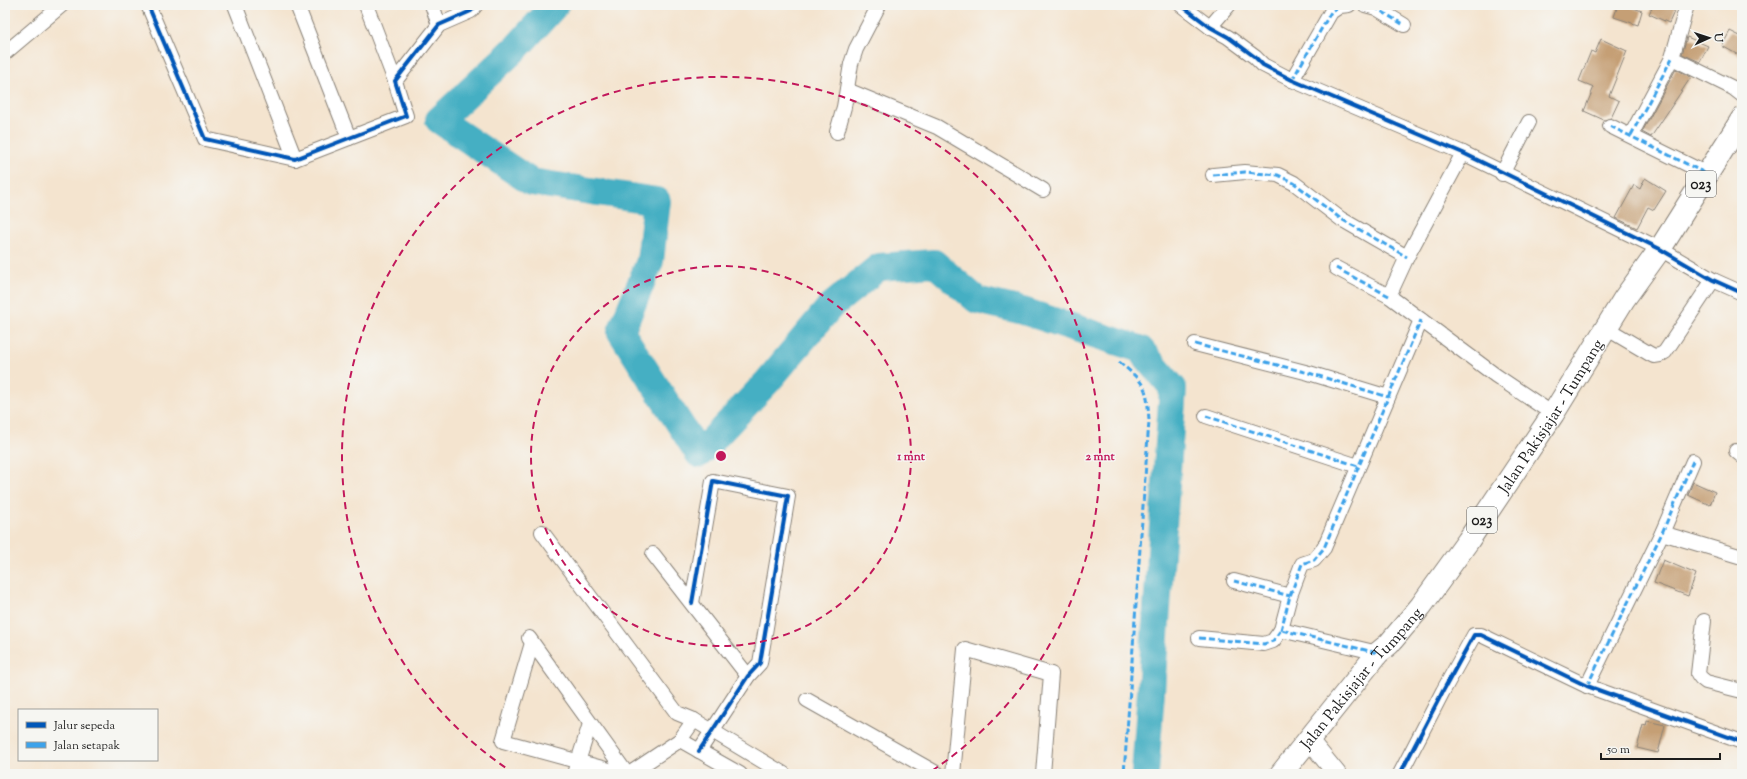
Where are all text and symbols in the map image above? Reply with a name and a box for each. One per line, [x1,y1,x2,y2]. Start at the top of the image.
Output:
north arrow [1689,18,1729,58]
text: U [1710,32,1726,42]
road number: 023 [1686,171,1716,197]
street label: Jalan Pakisjajar - Tumpang [1493,335,1611,500]
text: 1 mnt [896,448,926,466]
text: 2 mnt [1085,448,1115,466]
centre of rings [714,449,728,463]
road number: 023 [1467,507,1497,533]
street label: Jalan Pakisjajar - Tumpang [1295,603,1429,756]
legend [18,709,158,761]
text: Jalur sepeda [53,717,115,735]
scale bar [1601,735,1720,761]
text: Jalan setapak [53,737,120,755]
text: 50 m [1606,741,1630,759]

